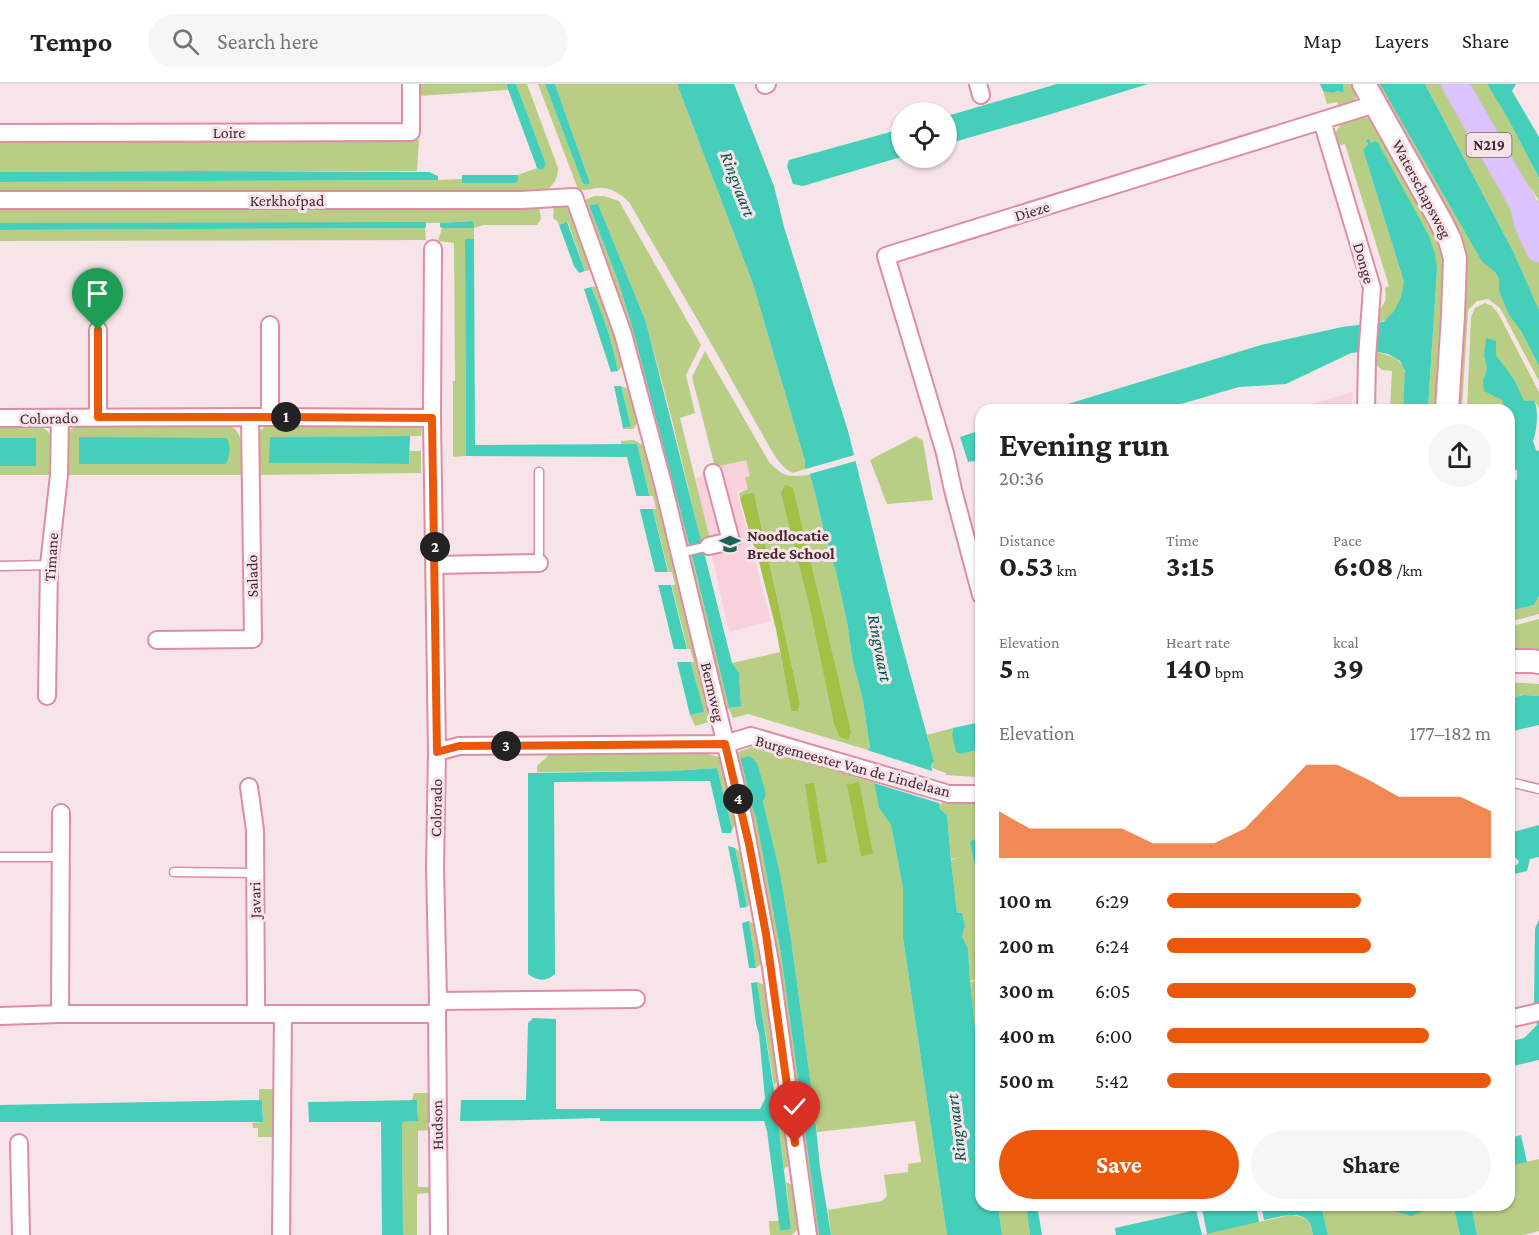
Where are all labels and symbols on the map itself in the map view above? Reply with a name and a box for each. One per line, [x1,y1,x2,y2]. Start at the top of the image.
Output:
street label: Loire [213,124,245,141]
road number: N219 [1466,133,1512,157]
street label: Waterschapsweg [1388,137,1455,242]
water label: Ringvaart [716,149,760,220]
street label: Kerkhofpad [250,192,325,210]
street label: Dieze [1012,198,1052,224]
street label: Donge [1349,241,1378,286]
pin [72,268,123,330]
pin: 1 [271,402,301,432]
street label: Colorado [20,409,78,427]
place label: Noodlocatie Brede School [747,527,835,562]
street label: Timane [41,532,61,582]
pin: 2 [420,532,450,562]
school or university icon: Noodlocatie Brede School [718,532,742,556]
street label: Salado [243,554,261,598]
water label: Ringvaart [864,613,896,684]
street label: Bermweg [697,661,728,724]
pin: 3 [491,731,521,761]
street label: Burgemeester Van de Lindelaan [753,732,953,801]
street label: Colorado [427,779,445,837]
pin: 4 [723,784,753,814]
street label: Javari [246,882,265,920]
pin [769,1081,820,1143]
water label: Ringvaart [942,1092,970,1163]
street label: Hudson [428,1099,446,1150]

